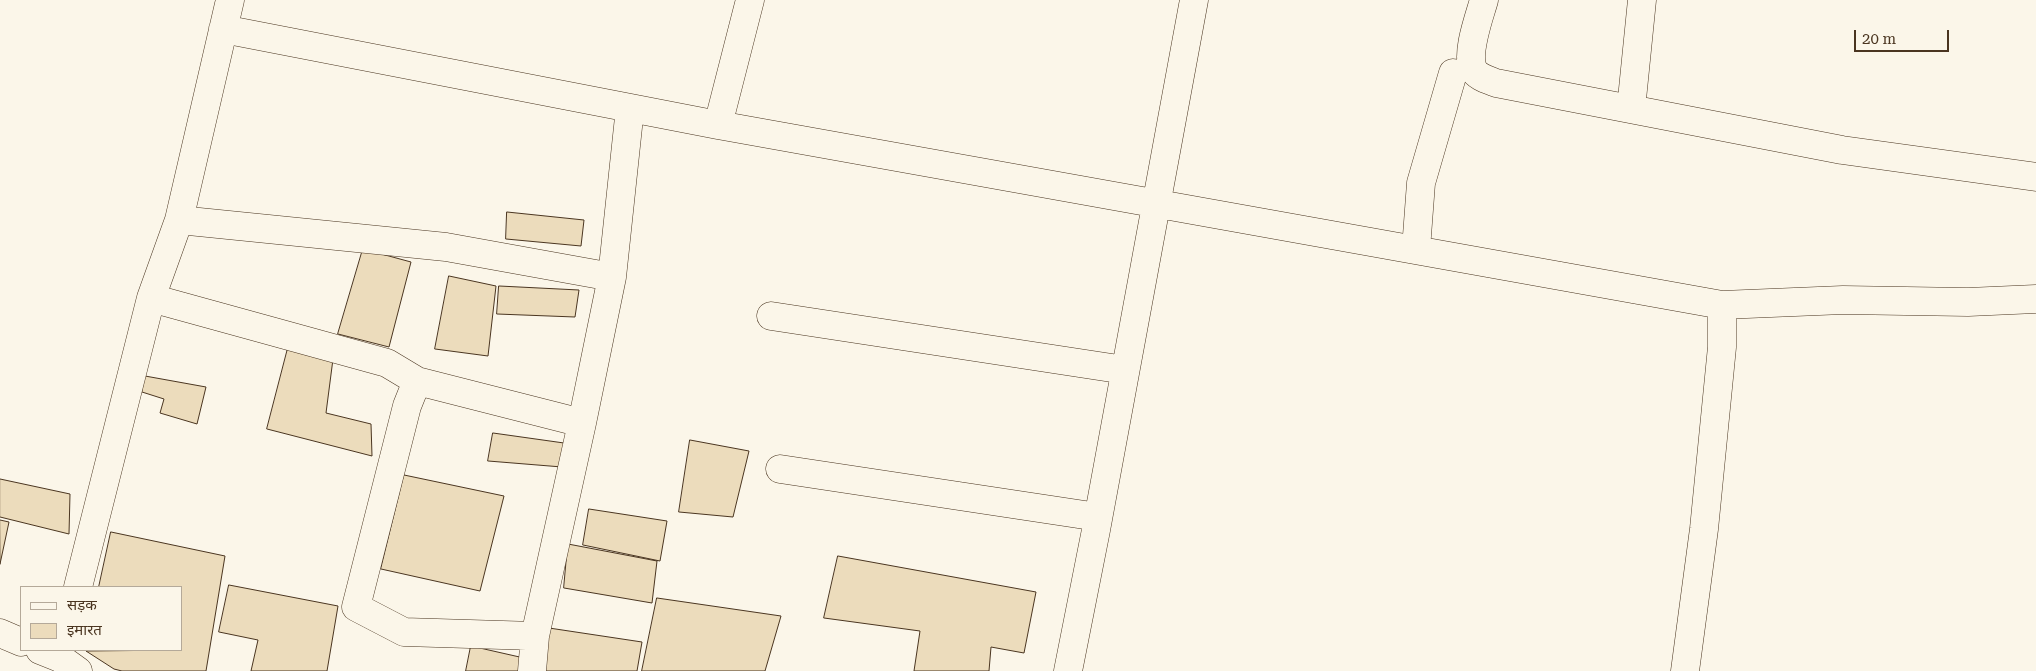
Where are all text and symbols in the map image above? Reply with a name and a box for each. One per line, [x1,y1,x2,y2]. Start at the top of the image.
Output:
scale bar [1856,20,1951,52]
text: 20 m [1862,30,1896,48]
legend [20,586,182,651]
text: सड़क [67,596,97,614]
text: इमारत [67,621,102,639]

